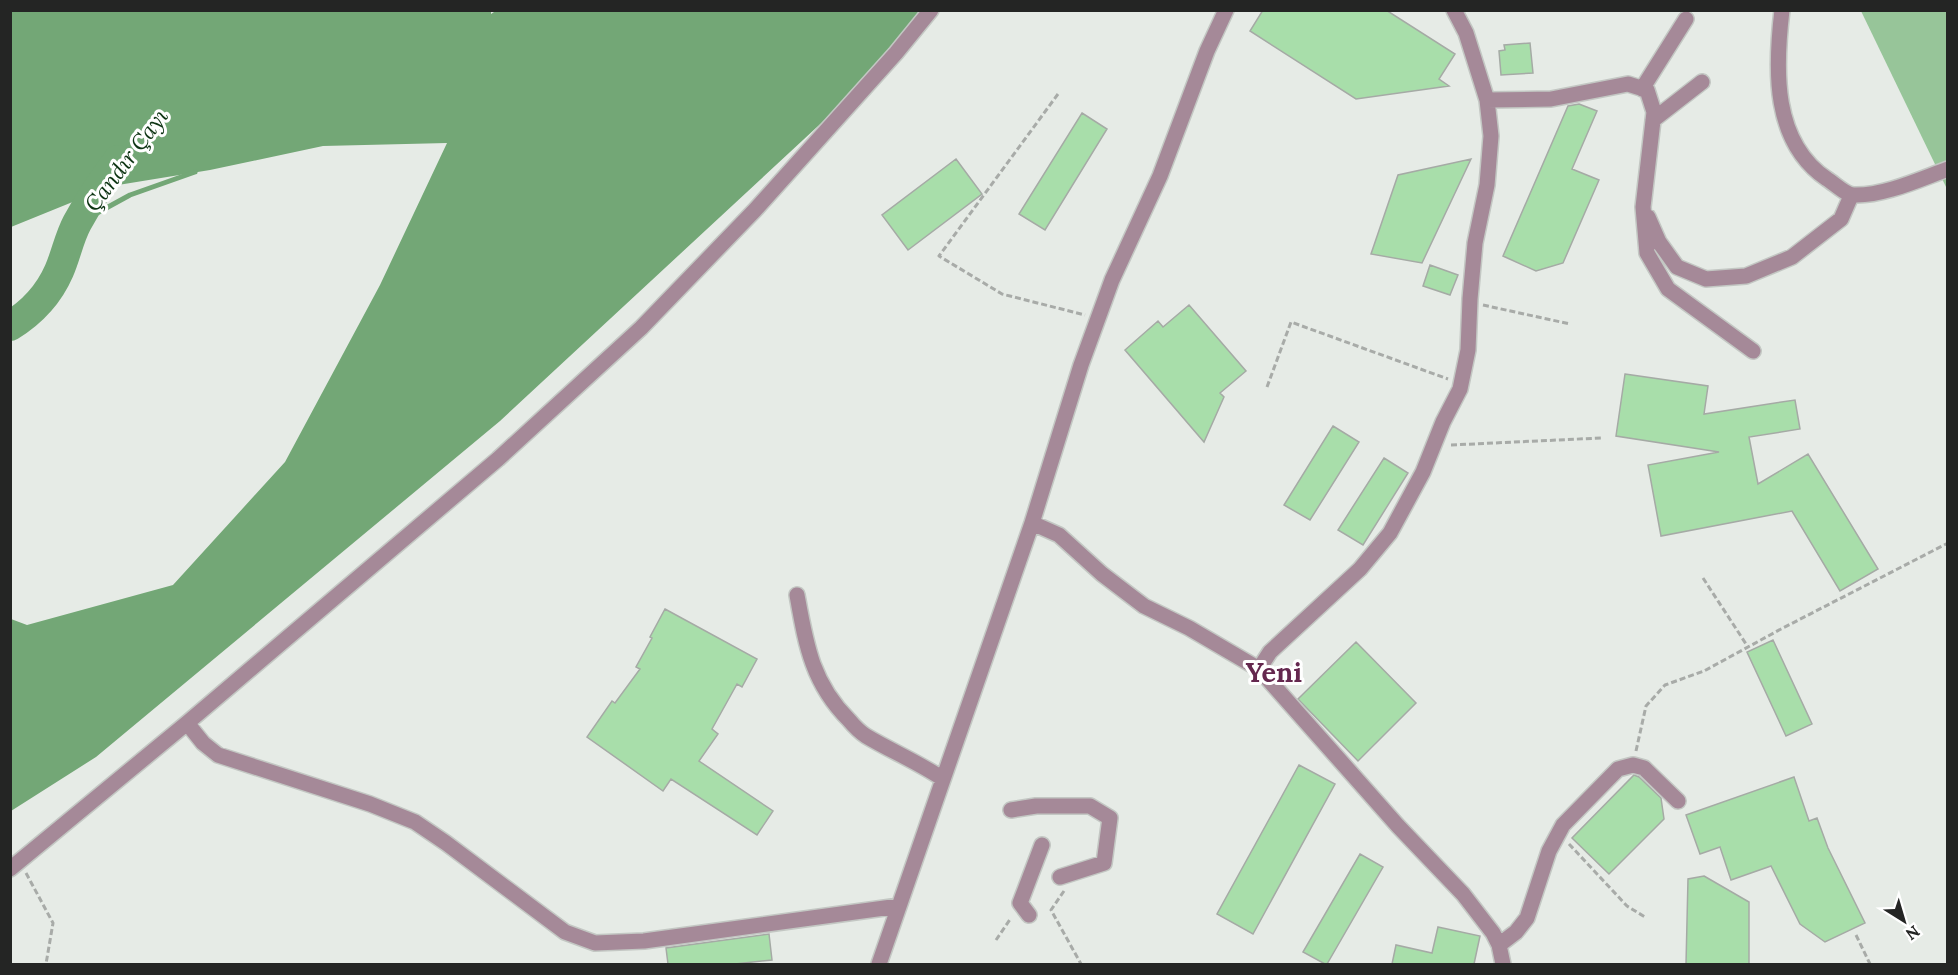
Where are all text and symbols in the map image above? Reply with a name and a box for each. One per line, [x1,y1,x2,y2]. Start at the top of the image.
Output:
water label: Çandır Çayı [78,103,174,217]
district label: Yeni [1246,655,1302,689]
north arrow [1874,891,1934,951]
text: N [1902,921,1924,945]

